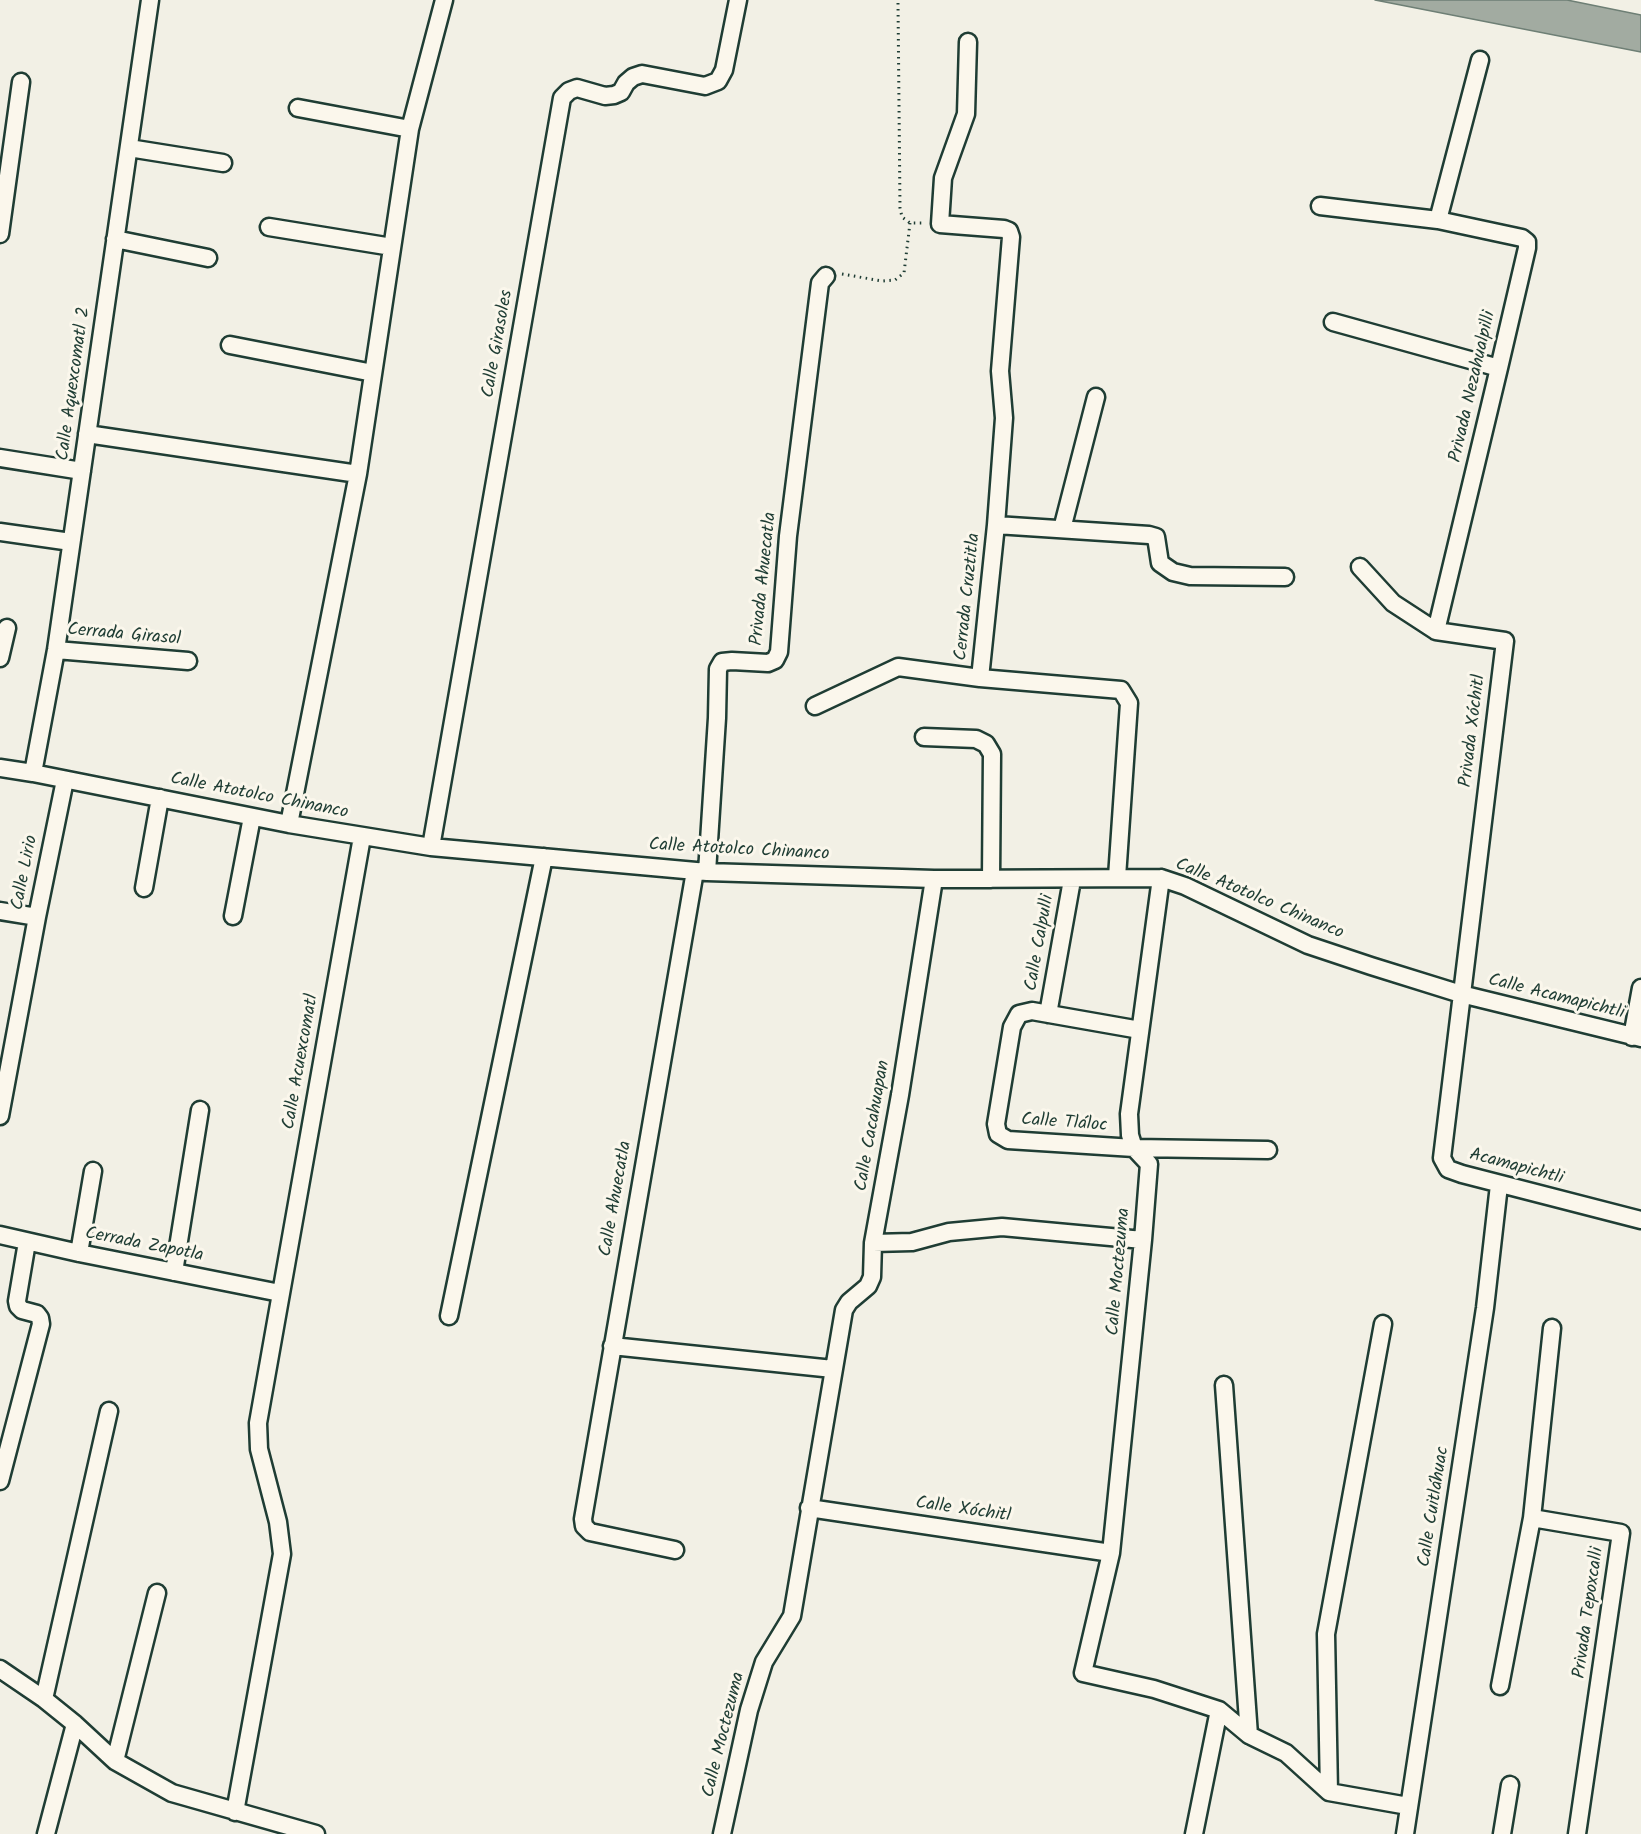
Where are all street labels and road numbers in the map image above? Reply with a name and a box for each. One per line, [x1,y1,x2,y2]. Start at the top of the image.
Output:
street label: Calle Girasoles [479,288,519,400]
street label: Calle Aquexcomatl 2 [54,306,96,462]
street label: Privada Nezahualpilli [1446,309,1502,465]
street label: Privada Ahuecatla [747,511,783,647]
street label: Cerrada Cruztitla [952,532,986,662]
street label: Cerrada Girasol [66,620,182,652]
street label: Privada Xóchitl [1456,673,1492,789]
street label: Calle Atotolco Chinanco [168,769,350,825]
street label: Calle Lirio [8,834,44,912]
street label: Calle Atotolco Chinanco [648,835,830,867]
street label: Calle Atotolco Chinanco [1172,855,1346,945]
street label: Calle Calpulli [1022,893,1060,993]
street label: Calle Acamapichtli [1486,971,1626,1025]
street label: Calle Acuexcomatl [279,993,325,1131]
street label: Calle Cacahuapan [852,1059,896,1193]
street label: Calle Tláloc [1020,1110,1108,1138]
street label: Calle Ahuecatla [596,1140,638,1258]
street label: Acamapichtli [1467,1145,1565,1191]
street label: Calle Moctezuma [1104,1207,1136,1337]
street label: Cerrada Zapotla [83,1224,205,1268]
street label: Calle Cuitláhuac [1415,1445,1455,1569]
street label: Calle Xóchitl [914,1494,1012,1528]
street label: Privada Tepoxcalli [1570,1546,1610,1680]
street label: Calle Moctezuma [699,1670,751,1800]

